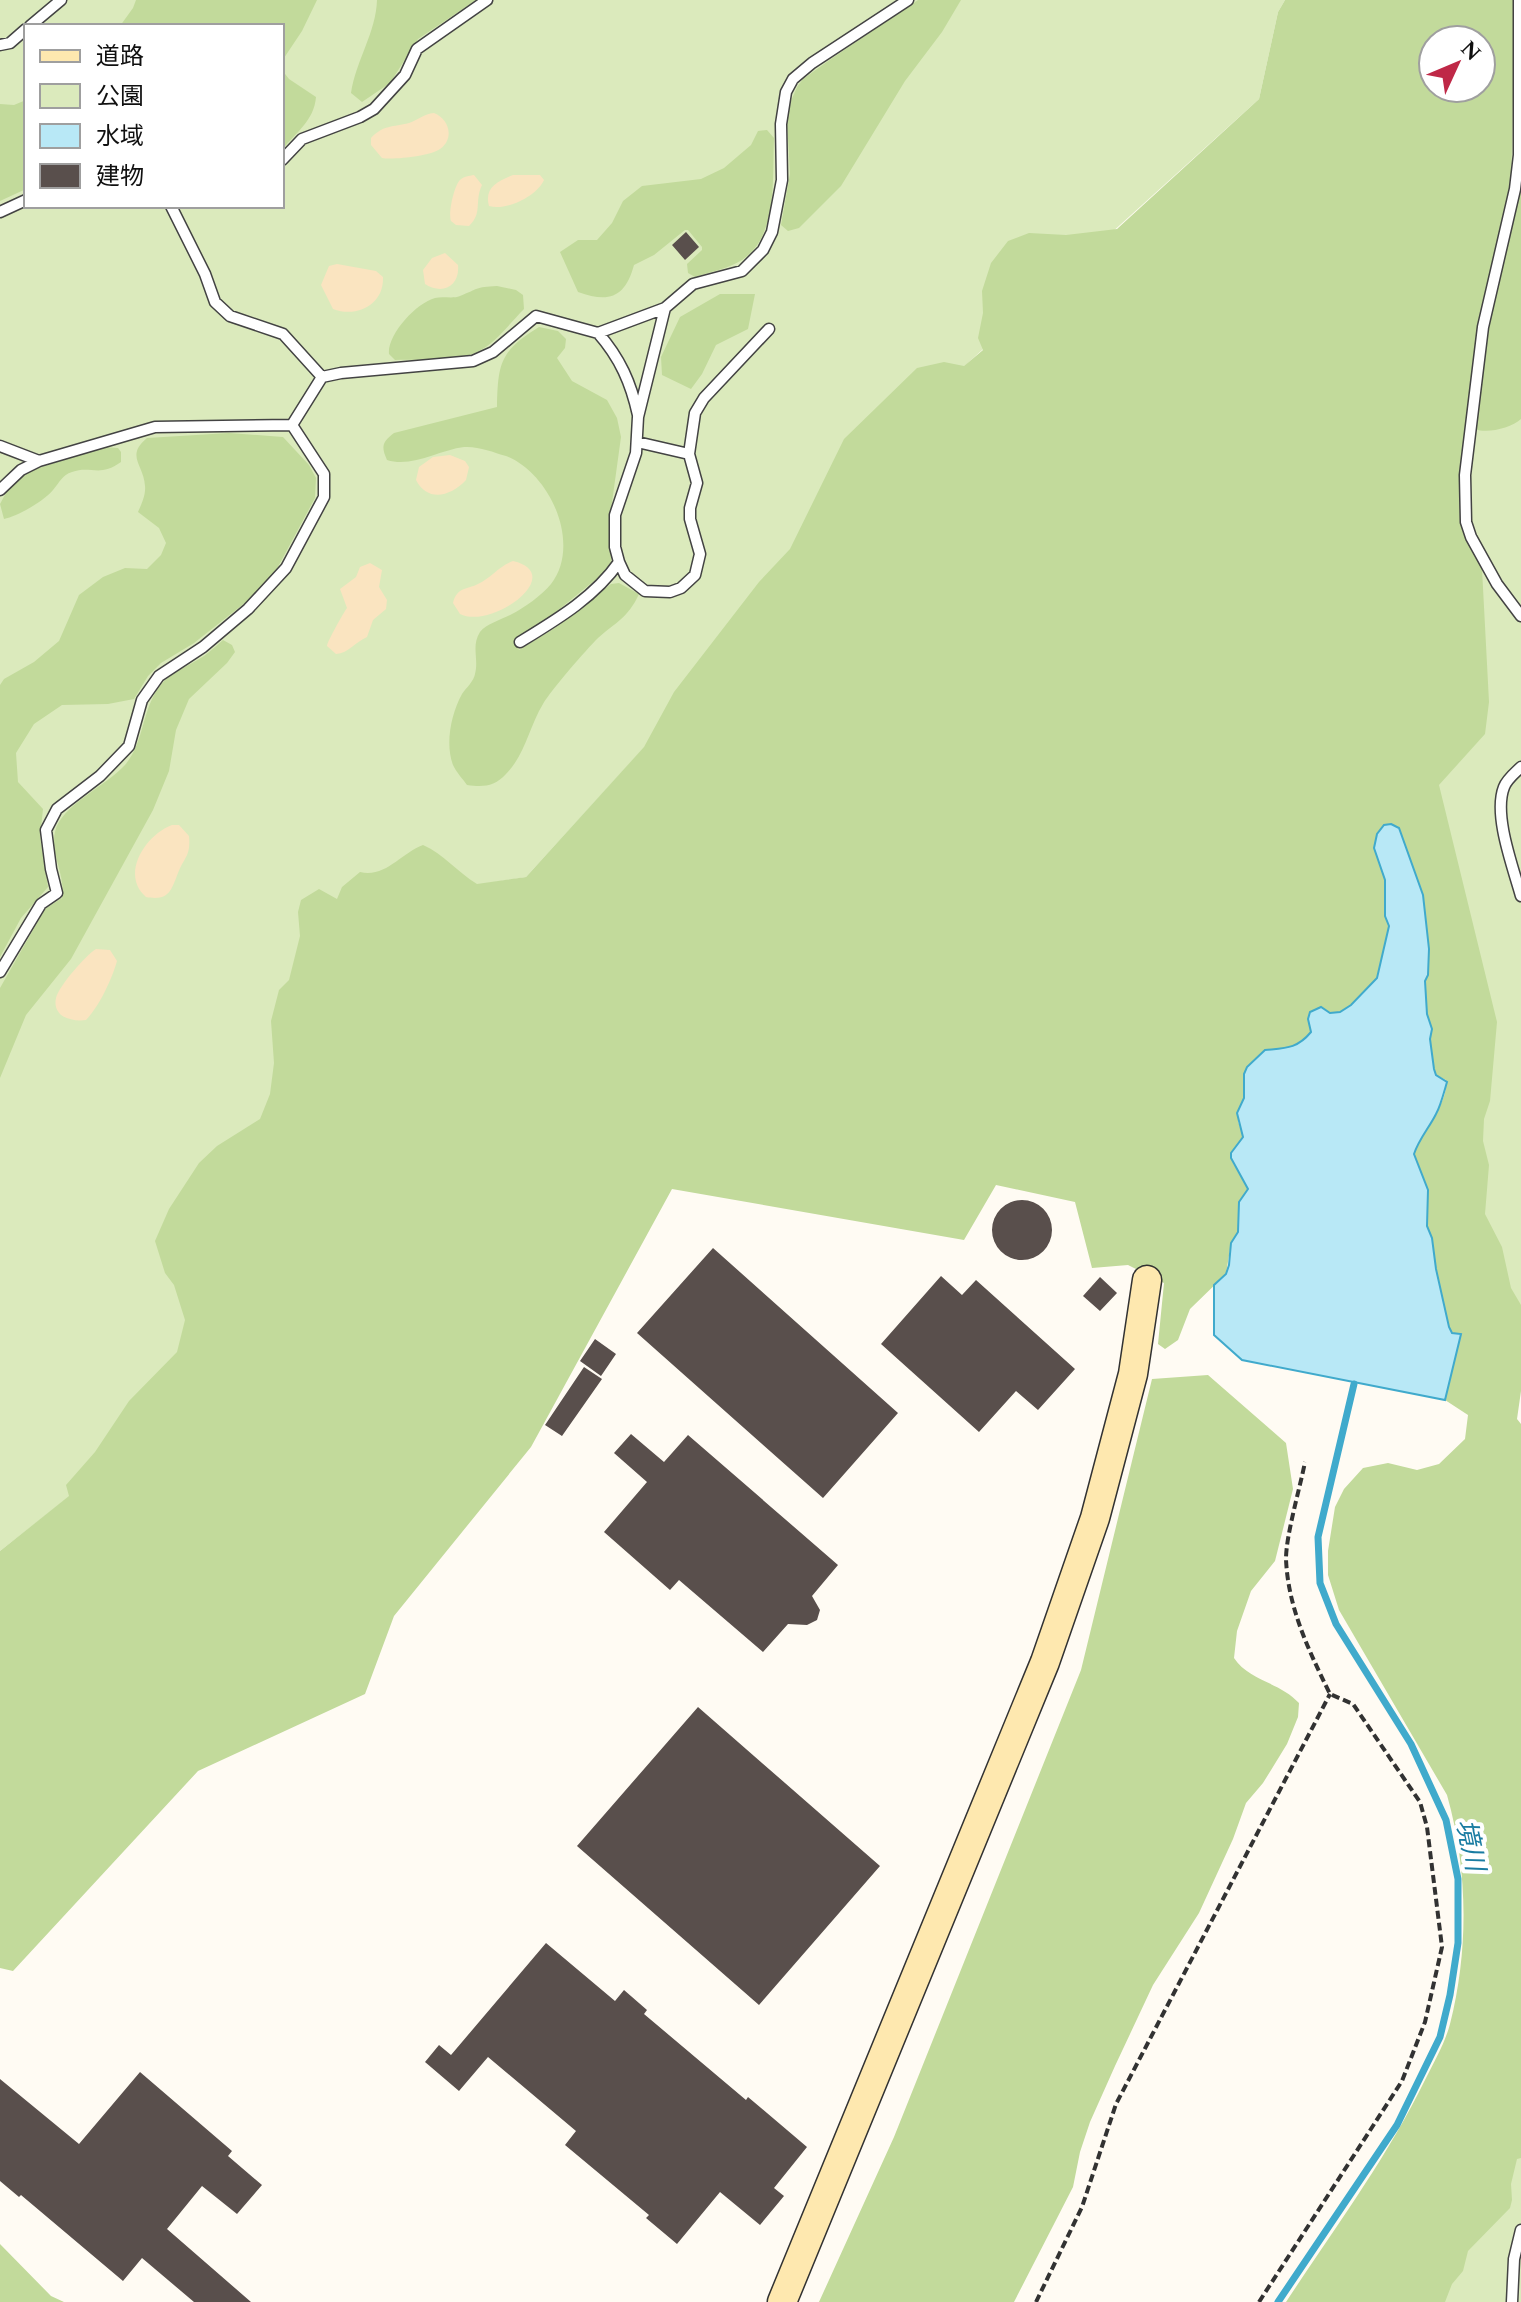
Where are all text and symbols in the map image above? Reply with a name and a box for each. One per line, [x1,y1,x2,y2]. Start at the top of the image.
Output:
legend [24,24,284,208]
north arrow [1417,24,1497,104]
text: N [1452,33,1488,69]
text: 道路 [96,39,144,75]
text: 公園 [96,79,144,115]
text: 水域 [96,119,144,155]
text: 建物 [96,159,144,195]
water label: 境川 [1445,1815,1496,1878]

